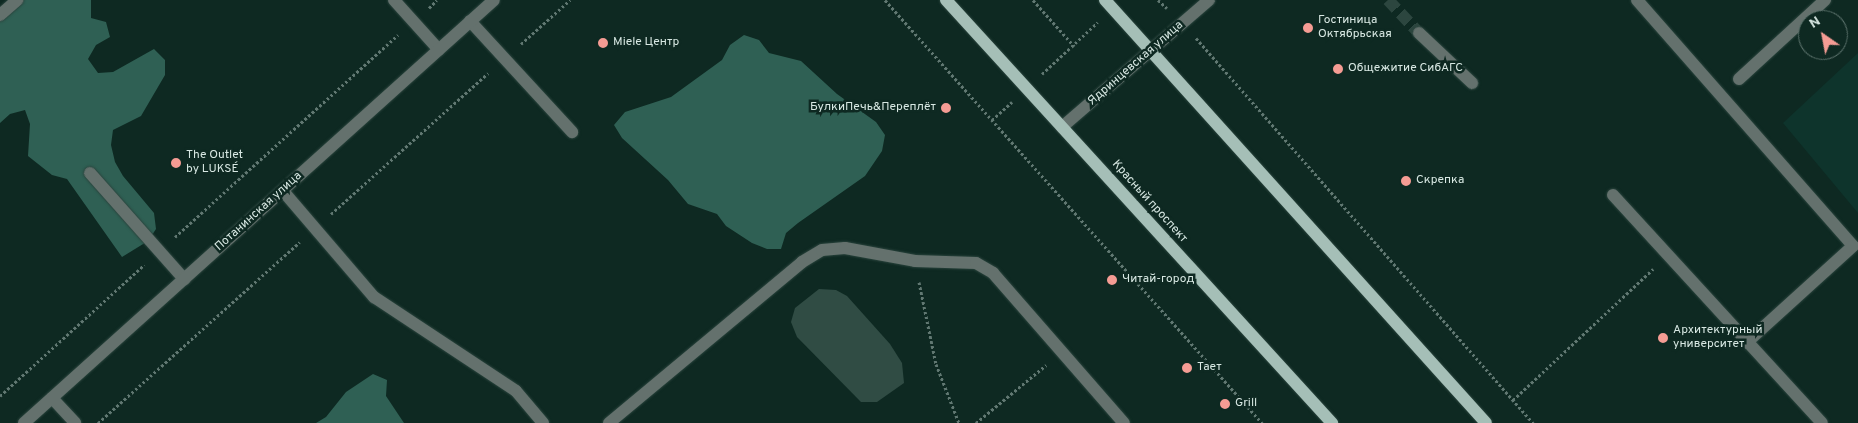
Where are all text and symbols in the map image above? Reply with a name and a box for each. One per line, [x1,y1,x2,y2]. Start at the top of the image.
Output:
north arrow [1798,10,1848,60]
text: N [1806,13,1824,33]
place label: Гостиница Октябрьская [1318,14,1392,42]
street label: Ядринцевская улица [1085,19,1187,109]
marker: Гостиница Октябрьская [1302,22,1314,34]
place label: Miele Центр [613,36,679,50]
marker: Miele Центр [597,37,609,49]
place label: Общежитие СибАГС [1348,62,1463,76]
marker: Общежитие СибАГС [1332,63,1344,75]
place label: БулкиПечь&Переплёт [810,101,936,115]
marker: БулкиПечь&Переплёт [940,102,952,114]
place label: The Outlet by LUKSÉ [186,149,243,177]
marker: The Outlet by LUKSÉ [170,157,182,169]
street label: Красный проспект [1108,158,1190,246]
street label: Потанинская улица [213,169,305,255]
place label: Скрепка [1416,174,1464,188]
marker: Скрепка [1400,175,1412,187]
place label: Читай-город [1122,273,1194,287]
marker: Читай-город [1106,274,1118,286]
place label: Архитектурный университет [1673,324,1763,352]
marker: Архитектурный университет [1657,332,1669,344]
place label: Тает [1197,361,1222,375]
marker: Тает [1181,362,1193,374]
place label: Grill [1235,397,1257,411]
marker: Grill [1219,398,1231,410]

